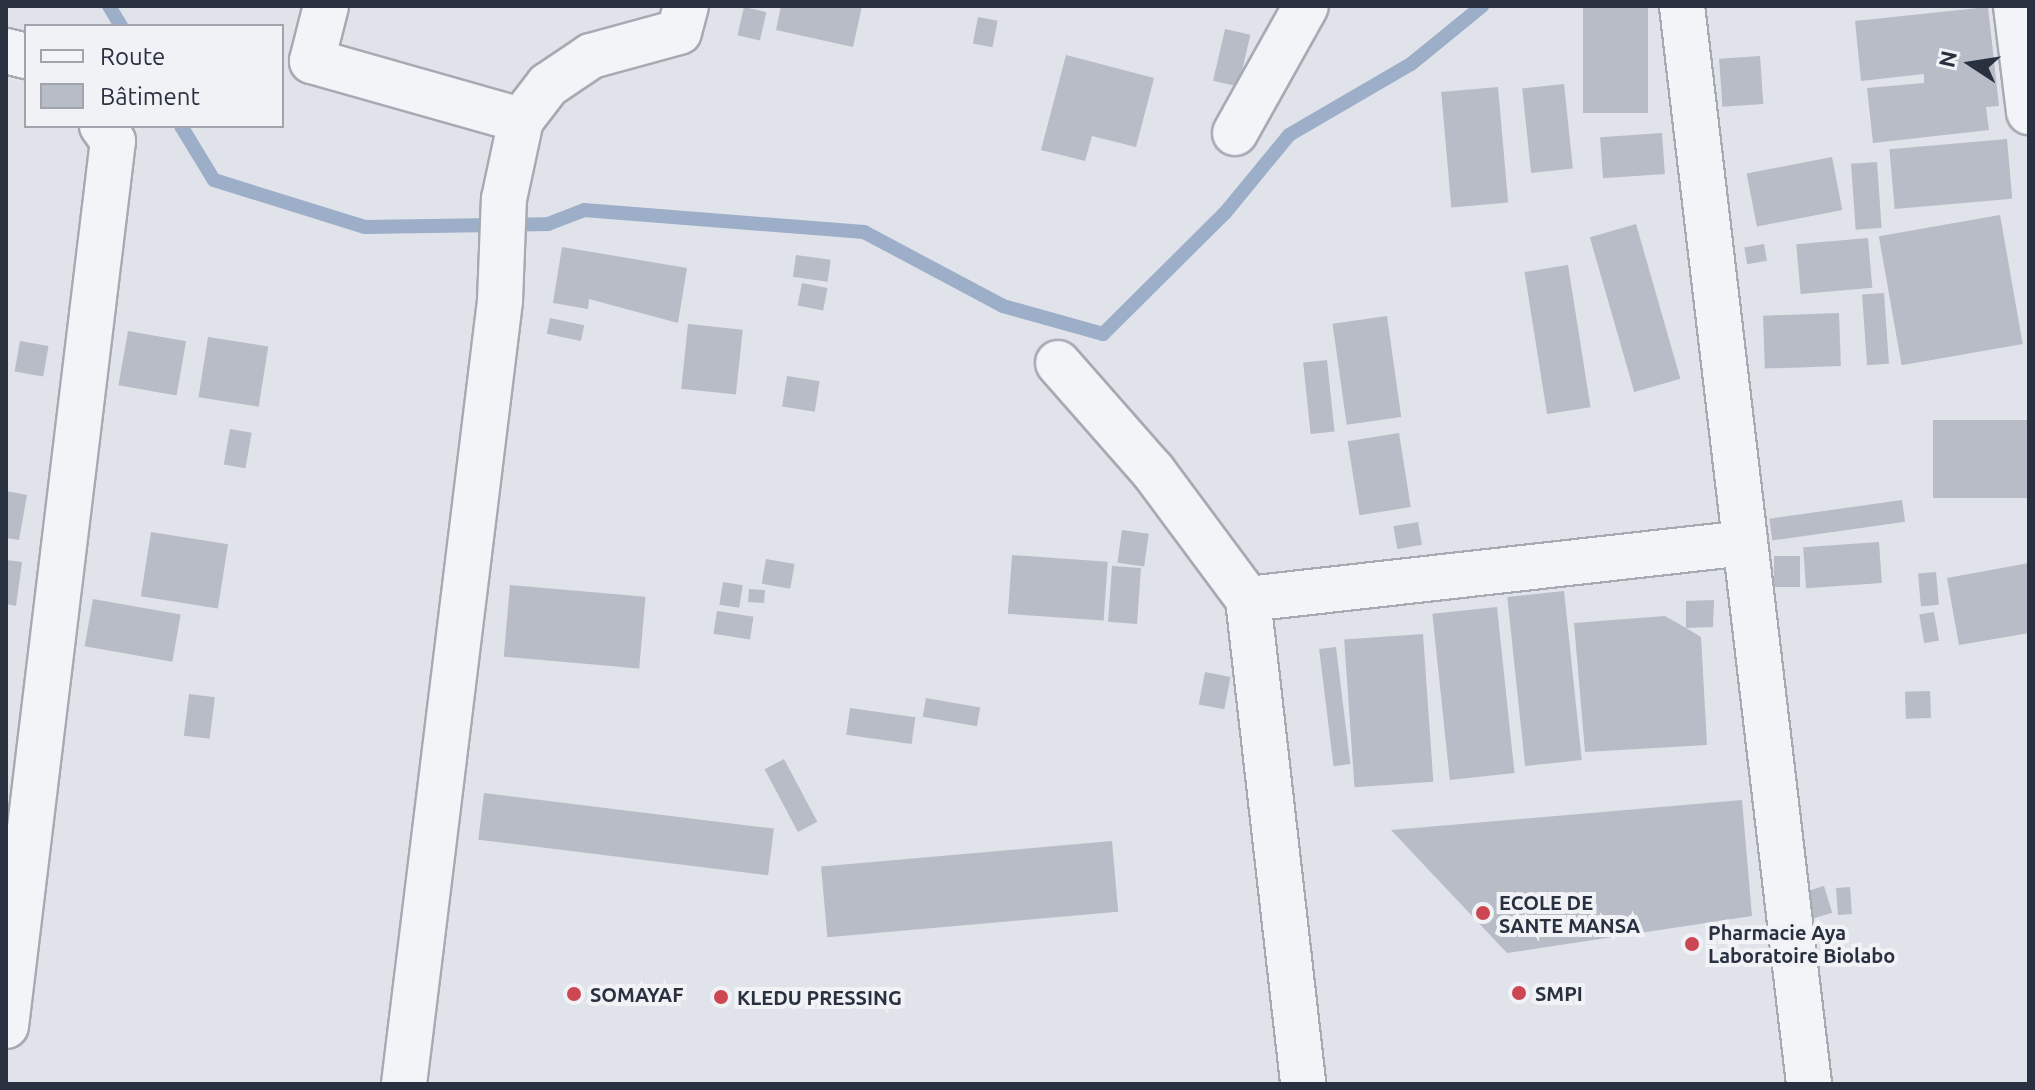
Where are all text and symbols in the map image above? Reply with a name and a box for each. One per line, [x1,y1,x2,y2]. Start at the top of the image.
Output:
legend [24,24,284,128]
north arrow [1931,24,2011,104]
text: Route [100,43,165,70]
text: N [1933,48,1961,70]
text: Bâtiment [100,83,200,110]
place label: ECOLE DE SANTE MANSA [1499,890,1640,937]
marker: ECOLE DE SANTE MANSA [1474,904,1492,922]
place label: Pharmacie Aya Laboratoire Biolabo [1708,920,1895,967]
marker: Pharmacie Aya Laboratoire Biolabo [1683,935,1701,953]
place label: SMPI [1535,981,1583,1005]
place label: SOMAYAF [590,982,683,1006]
marker: SMPI [1510,984,1528,1002]
marker: SOMAYAF [565,985,583,1003]
place label: KLEDU PRESSING [737,985,902,1009]
marker: KLEDU PRESSING [712,988,730,1006]

